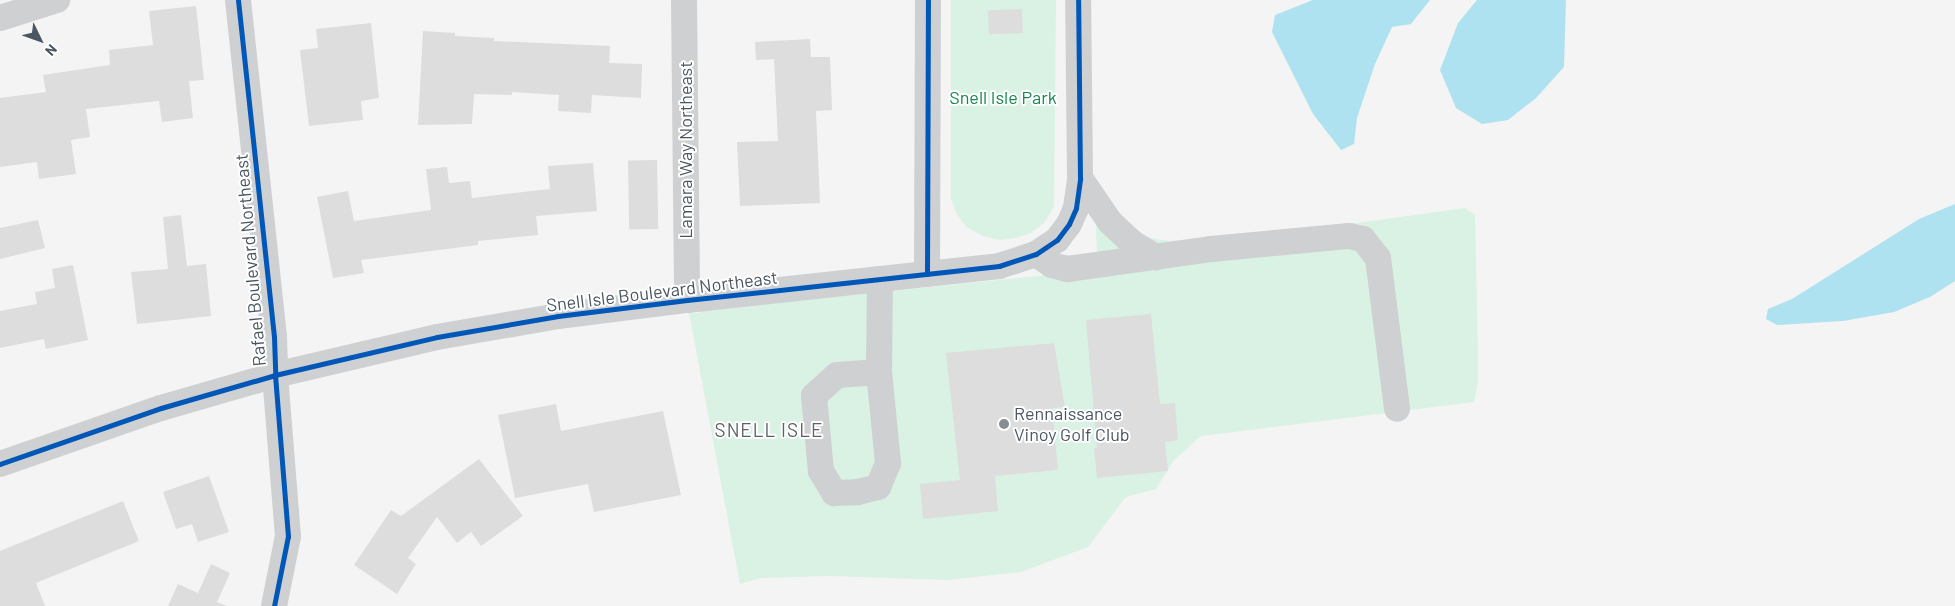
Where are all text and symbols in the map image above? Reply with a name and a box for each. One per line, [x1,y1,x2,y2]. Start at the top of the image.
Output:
north arrow [15,15,65,65]
text: N [42,41,61,60]
street label: Lamara Way Northeast [674,61,696,239]
park label: Snell Isle Park [949,86,1057,108]
street label: Rafael Boulevard Northeast [230,153,270,367]
street label: Snell Isle Boulevard Northeast [545,266,779,316]
place label: Rennaissance Vinoy Golf Club [1014,403,1130,446]
marker: Rennaissance Vinoy Golf Club [998,418,1010,430]
district label: SNELL ISLE [713,419,825,441]

